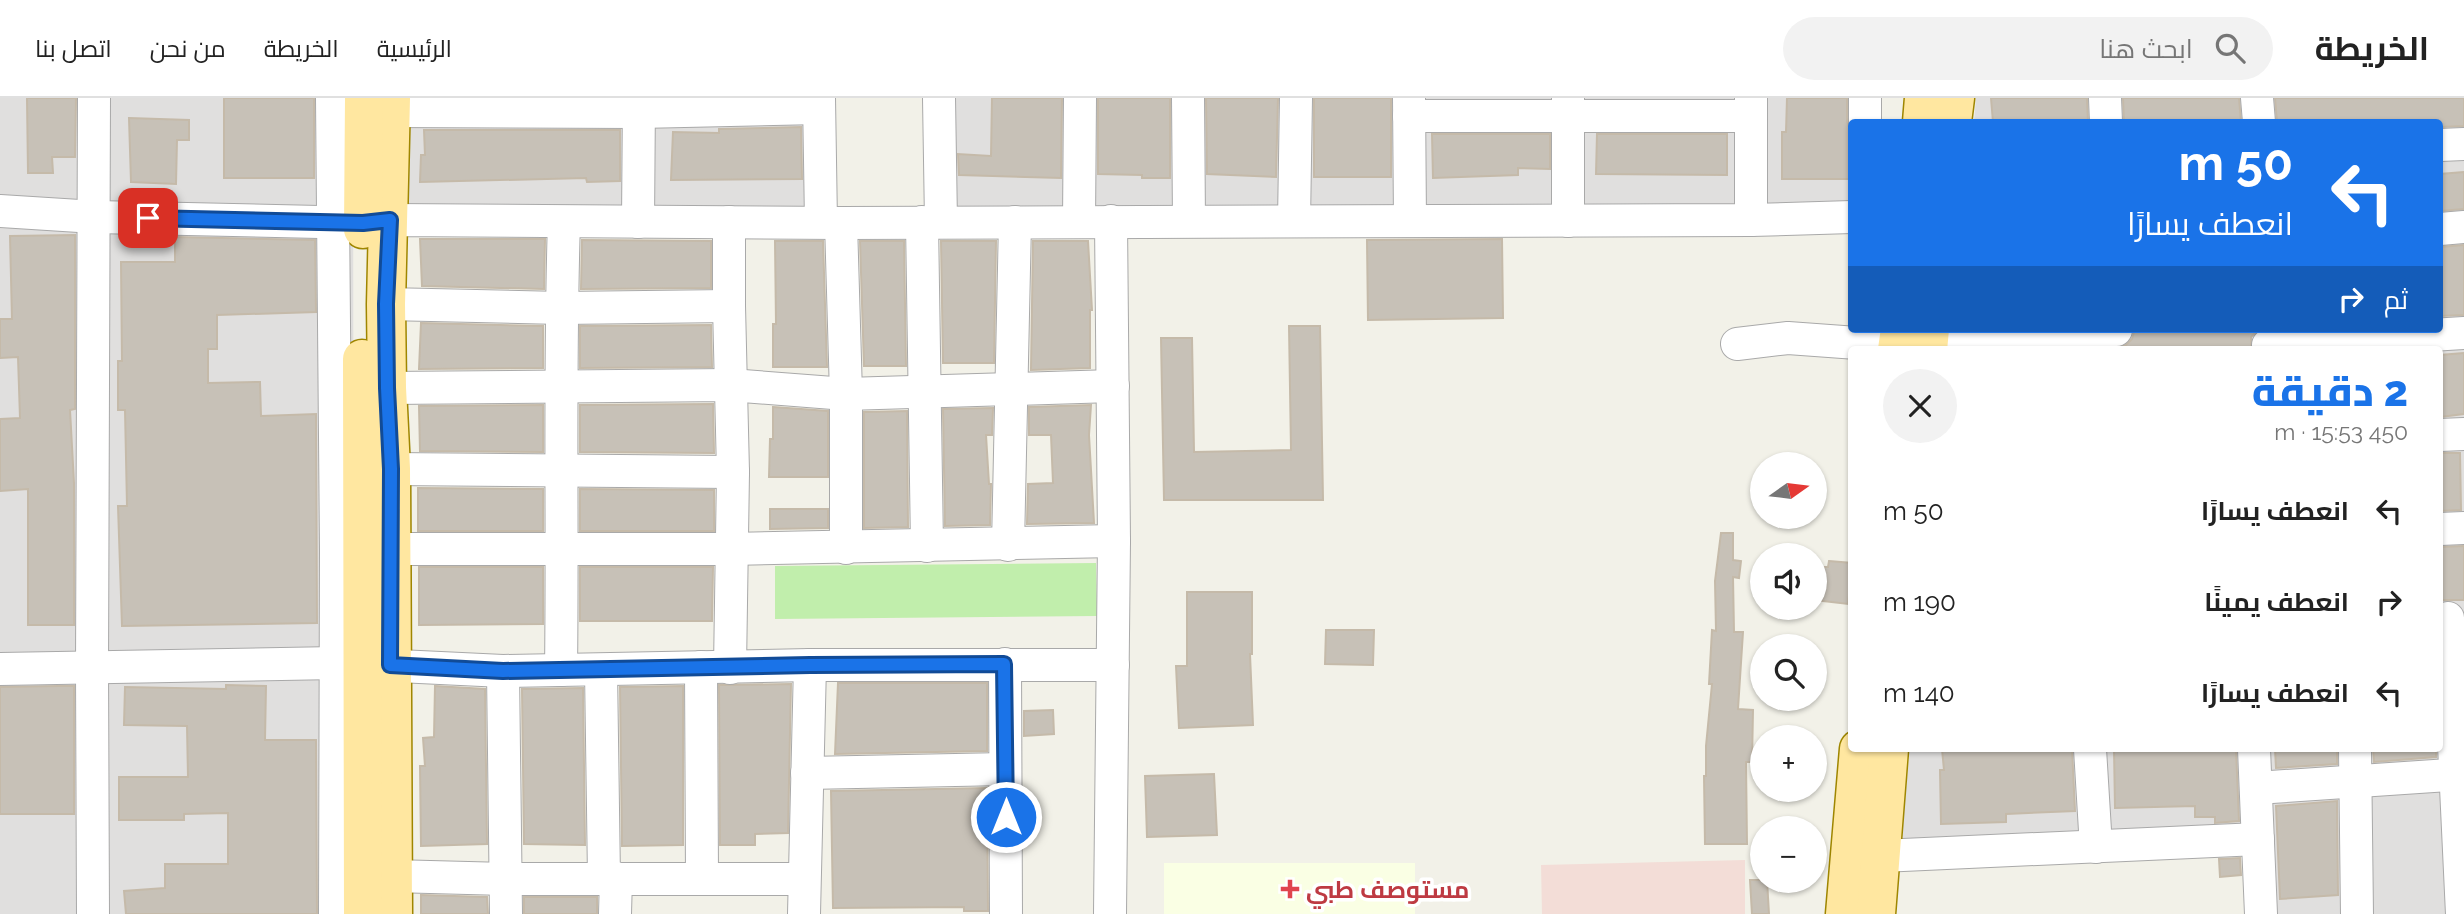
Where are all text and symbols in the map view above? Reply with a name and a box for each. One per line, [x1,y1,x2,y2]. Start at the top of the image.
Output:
search box [1783,17,2273,80]
icon: search [2211,29,2249,67]
text: الخريطة [2315,29,2429,68]
text: اتصل بنا [35,34,112,63]
text: من نحن [150,34,226,63]
text: الخريطة [264,34,339,63]
text: الرئيسية [377,34,452,63]
text: ابحث هنا [2099,34,2193,64]
text: 50 m [2178,134,2293,191]
icon: left [2317,147,2408,238]
pin [118,188,178,248]
icon: arrive [129,199,167,237]
text: انعطف يسارًا [2127,205,2293,242]
icon: right [2332,280,2370,318]
text: ثم [2384,285,2408,315]
text: 2 دقيقة [2252,367,2408,416]
button: close [1883,369,1957,443]
text: 450 m · 15:53 [2274,418,2408,445]
north arrow [1750,452,1827,528]
map controls [1750,452,1827,893]
icon: left [2370,492,2408,530]
text: 50 m [1883,496,1944,526]
text: انعطف يسارًا [2201,496,2349,526]
button: sound [1750,543,1827,620]
icon: right [2370,583,2408,621]
text: 190 m [1883,587,1956,617]
text: انعطف يمينًا [2204,587,2349,617]
button: search [1750,634,1827,711]
icon: left [2370,674,2408,712]
text: 140 m [1883,678,1955,708]
text: انعطف يسارًا [2201,678,2349,708]
button: + [1750,725,1827,802]
position arrow [969,780,1043,854]
button: − [1750,816,1827,893]
place label: مستوصف طبي [1306,875,1469,909]
marker: مستوصف طبي [1280,879,1300,899]

